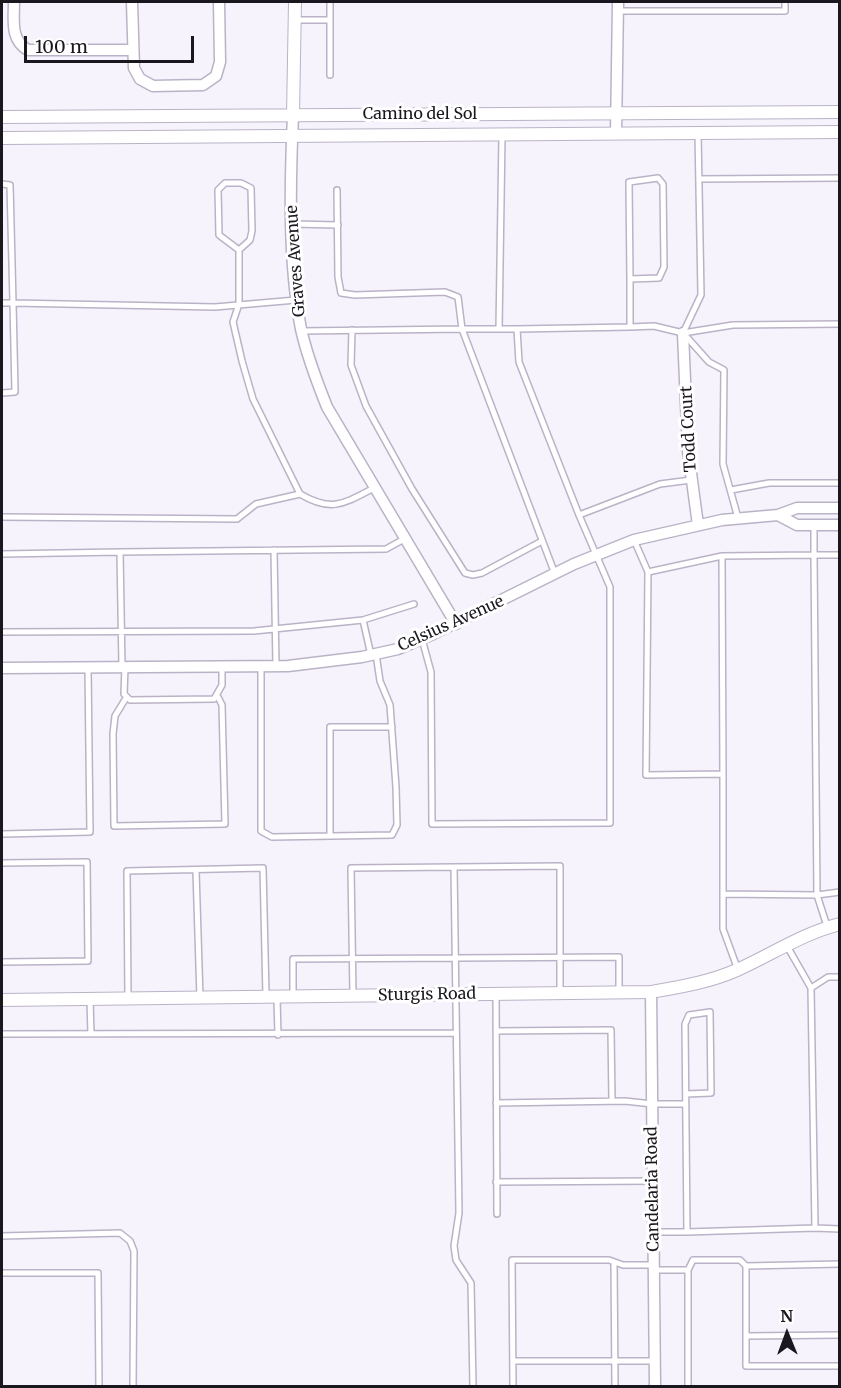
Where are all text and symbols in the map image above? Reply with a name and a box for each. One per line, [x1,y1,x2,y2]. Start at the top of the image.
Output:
scale bar [27,24,196,62]
text: 100 m [35,35,88,58]
street label: Camino del Sol [363,104,477,124]
street label: Graves Avenue [283,204,309,318]
street label: Todd Court [677,385,701,473]
street label: Celsius Avenue [395,592,507,656]
street label: Sturgis Road [378,985,476,1005]
street label: Candelaria Road [642,1126,664,1252]
north arrow [757,1304,817,1364]
text: N [780,1306,793,1326]

